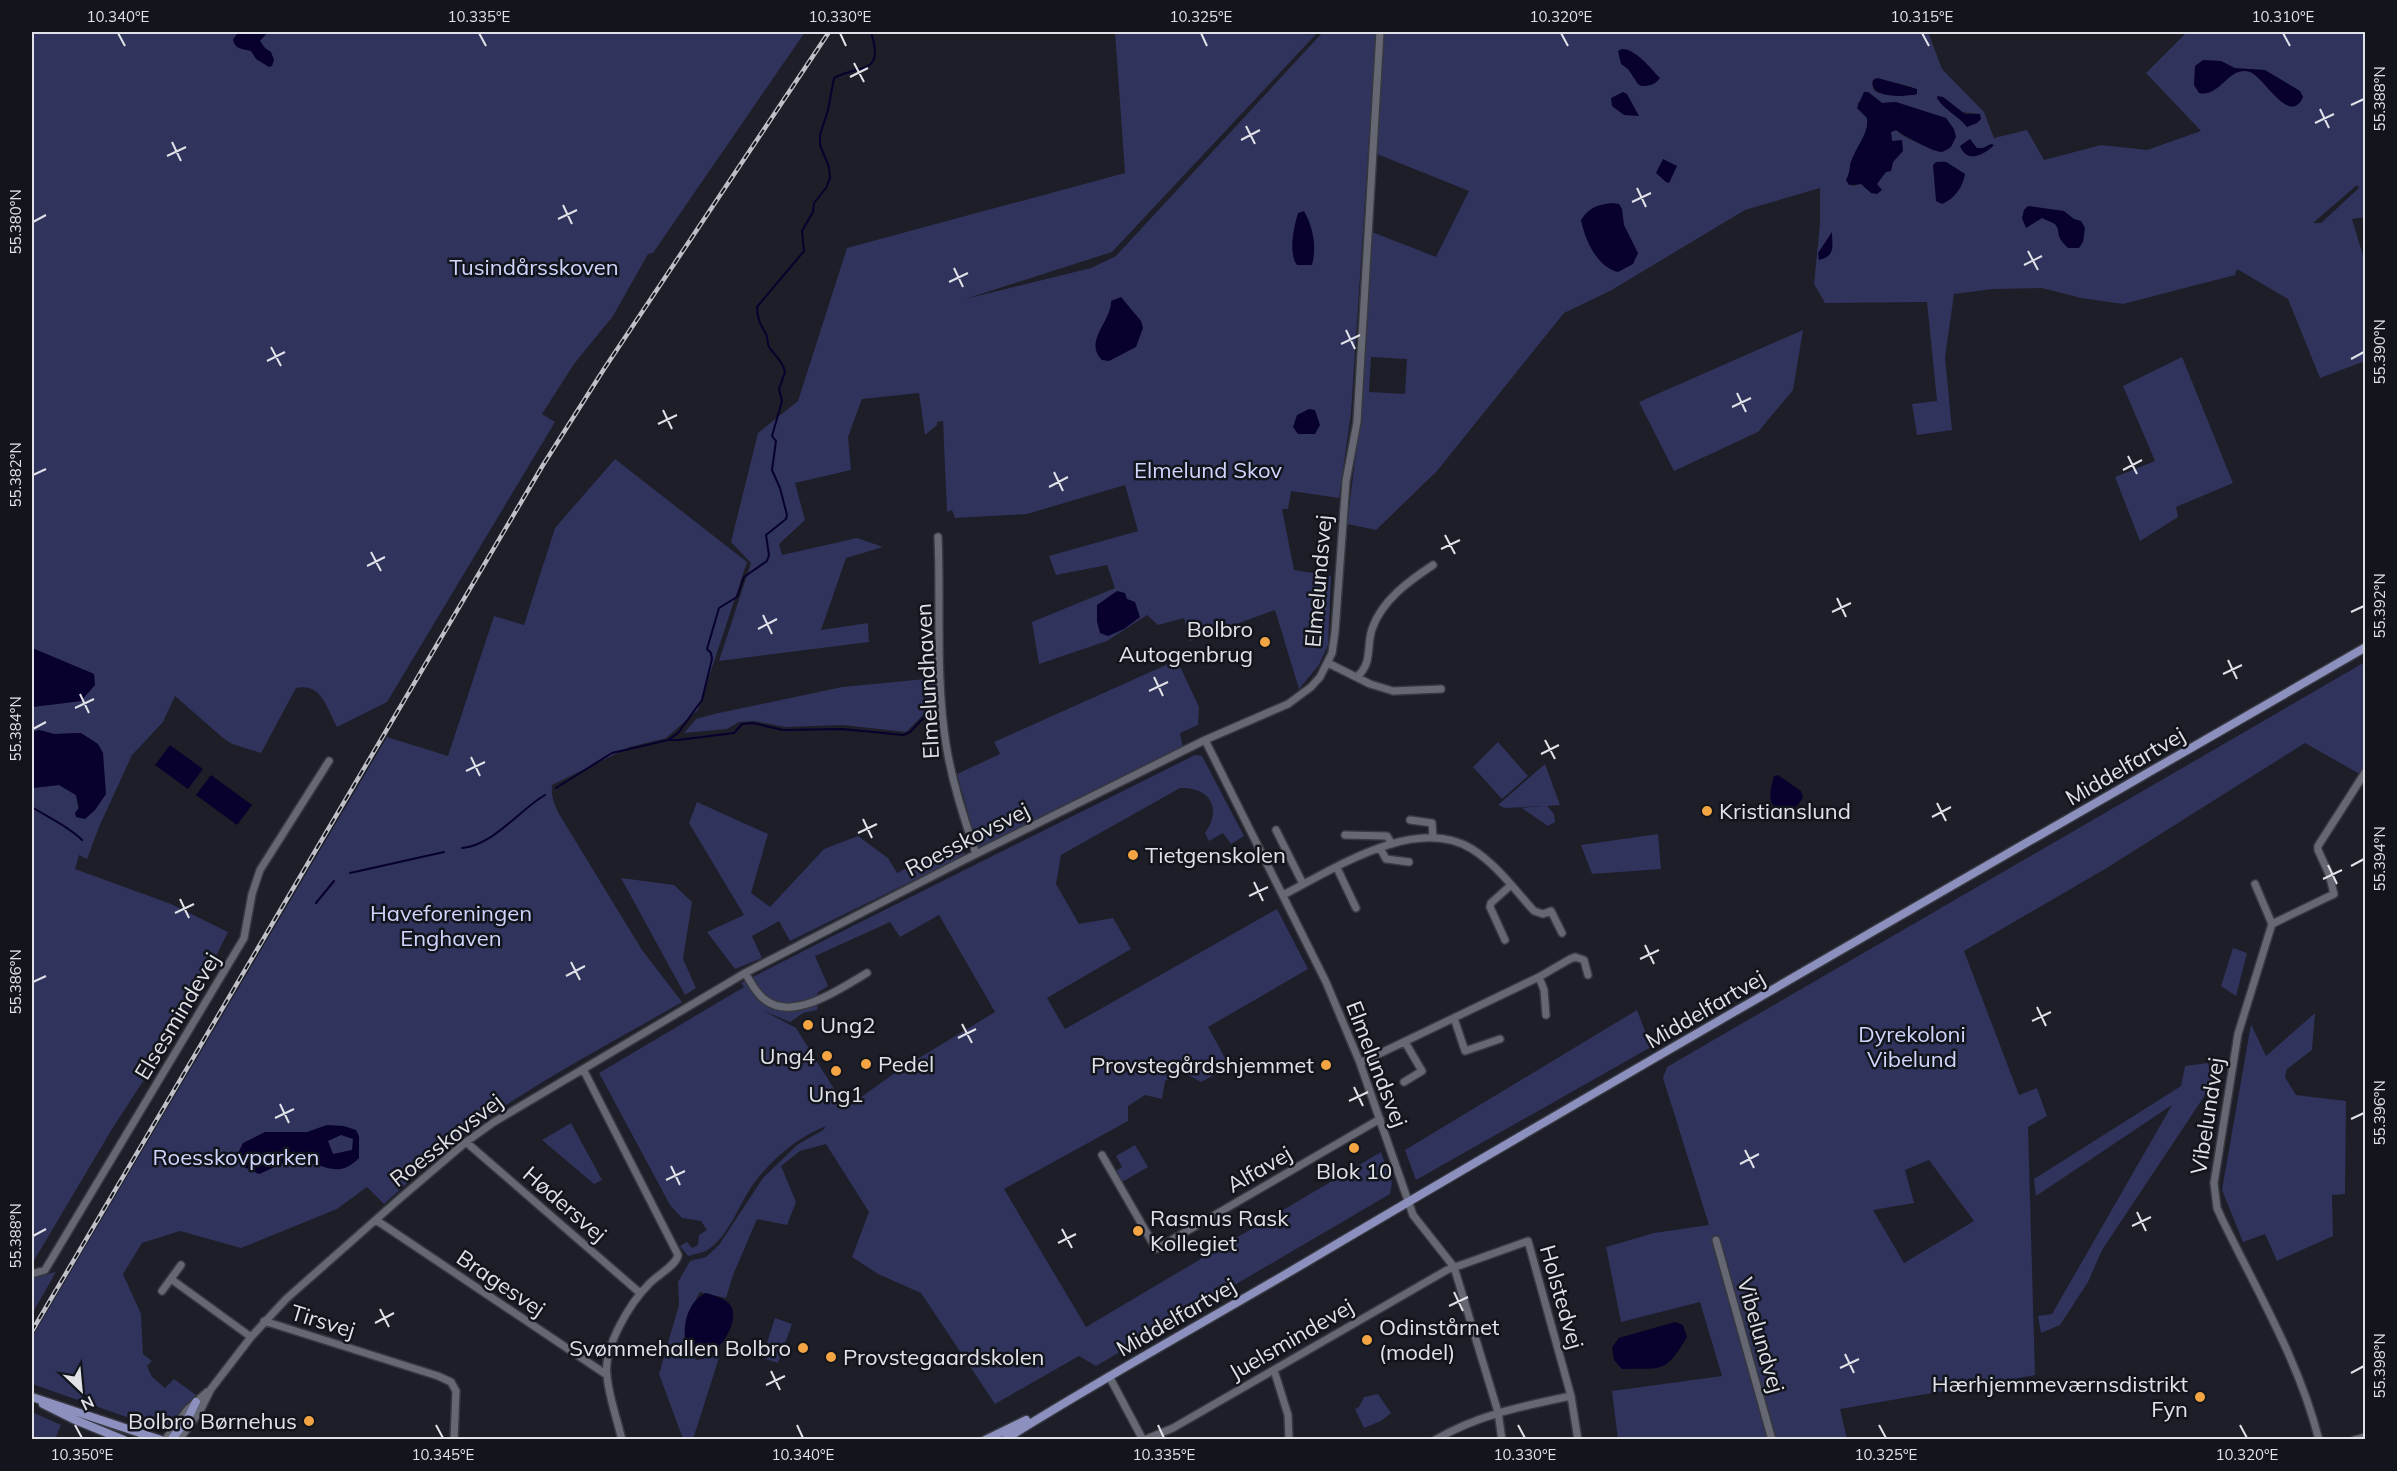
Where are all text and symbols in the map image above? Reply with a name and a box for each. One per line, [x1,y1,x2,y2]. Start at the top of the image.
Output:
text: 10.340°E [87,7,150,26]
text: 10.335°E [448,7,511,26]
text: 10.330°E [809,7,872,26]
text: 10.325°E [1170,7,1233,26]
text: 10.320°E [1530,7,1593,26]
text: 10.315°E [1891,7,1954,26]
text: 10.310°E [2252,7,2315,26]
text: 55.388°N [2370,66,2389,132]
text: 55.380°N [6,189,25,255]
park label: Tusindårsskoven [449,253,619,281]
text: 55.390°N [2370,319,2389,385]
text: 55.382°N [6,442,25,508]
park label: Elmelund Skov [1134,456,1282,484]
street label: Elmelundsvej [1298,514,1338,648]
text: 55.392°N [2370,573,2389,639]
street label: Elmelundhaven [909,602,945,760]
place label: Bolbro Autogenbrug [1119,615,1253,668]
marker: Bolbro Autogenbrug [1258,635,1272,649]
text: 55.384°N [6,696,25,762]
street label: Middelfartvej [2060,721,2190,811]
street label: Roesskovsvej [900,796,1034,882]
place label: Kristianslund [1719,797,1851,825]
marker: Kristianslund [1700,804,1714,818]
text: 55.394°N [2370,826,2389,892]
place label: Tietgenskolen [1145,841,1286,869]
marker: Tietgenskolen [1126,848,1140,862]
park label: Haveforeningen Enghaven [370,899,532,952]
street label: Elsesmindevej [128,947,226,1085]
text: 55.386°N [6,949,25,1015]
street label: Middelfartvej [1640,964,1770,1054]
street label: Elmelundsvej [1340,997,1414,1131]
place label: Ung2 [820,1011,875,1039]
marker: Ung2 [801,1018,815,1032]
park label: Dyrekoloni Vibelund [1858,1020,1966,1073]
place label: Ung4 [760,1042,815,1070]
marker: Ung4 [820,1049,834,1063]
place label: Pedel [878,1050,934,1078]
place label: Provstegårdshjemmet [1091,1051,1314,1079]
street label: Vibelundvej [2184,1055,2230,1177]
marker: Pedel [859,1057,873,1071]
marker: Provstegårdshjemmet [1319,1058,1333,1072]
marker: Ung1 [829,1064,843,1078]
place label: Ung1 [808,1080,864,1108]
text: 55.396°N [2370,1080,2389,1146]
street label: Roesskovsvej [384,1087,508,1193]
street label: Alfavej [1221,1139,1297,1199]
marker: Blok 10 [1347,1141,1361,1155]
park label: Roesskovparken [153,1143,319,1171]
place label: Blok 10 [1316,1157,1392,1185]
street label: Hødersvej [517,1160,613,1248]
text: 55.388°N [6,1203,25,1269]
place label: Rasmus Rask Kollegiet [1150,1204,1289,1257]
marker: Rasmus Rask Kollegiet [1131,1224,1145,1238]
street label: Holstedvej [1534,1242,1590,1352]
street label: Bragesvej [451,1243,551,1323]
street label: Middelfartvej [1111,1272,1241,1362]
street label: Vibelundvej [1731,1274,1791,1396]
street label: Juelsmindevej [1224,1292,1358,1386]
street label: Tirsvej [287,1298,359,1344]
place label: Odinstårnet (model) [1379,1313,1500,1366]
marker: Odinstårnet (model) [1360,1333,1374,1347]
text: 55.398°N [2370,1333,2389,1399]
place label: Svømmehallen Bolbro [569,1334,791,1362]
marker: Svømmehallen Bolbro [796,1341,810,1355]
place label: Provstegaardskolen [843,1343,1045,1371]
marker: Provstegaardskolen [824,1350,838,1364]
north arrow [51,1360,111,1420]
place label: Hærhjemmeværnsdistrikt Fyn [1932,1370,2188,1423]
marker: Hærhjemmeværnsdistrikt Fyn [2193,1390,2207,1404]
text: N [78,1392,97,1415]
place label: Bolbro Børnehus [128,1407,297,1435]
marker: Bolbro Børnehus [302,1414,316,1428]
text: 10.350°E [51,1445,114,1464]
text: 10.345°E [412,1445,475,1464]
text: 10.340°E [772,1445,835,1464]
text: 10.335°E [1133,1445,1196,1464]
text: 10.330°E [1494,1445,1557,1464]
text: 10.325°E [1855,1445,1918,1464]
text: 10.320°E [2216,1445,2279,1464]

